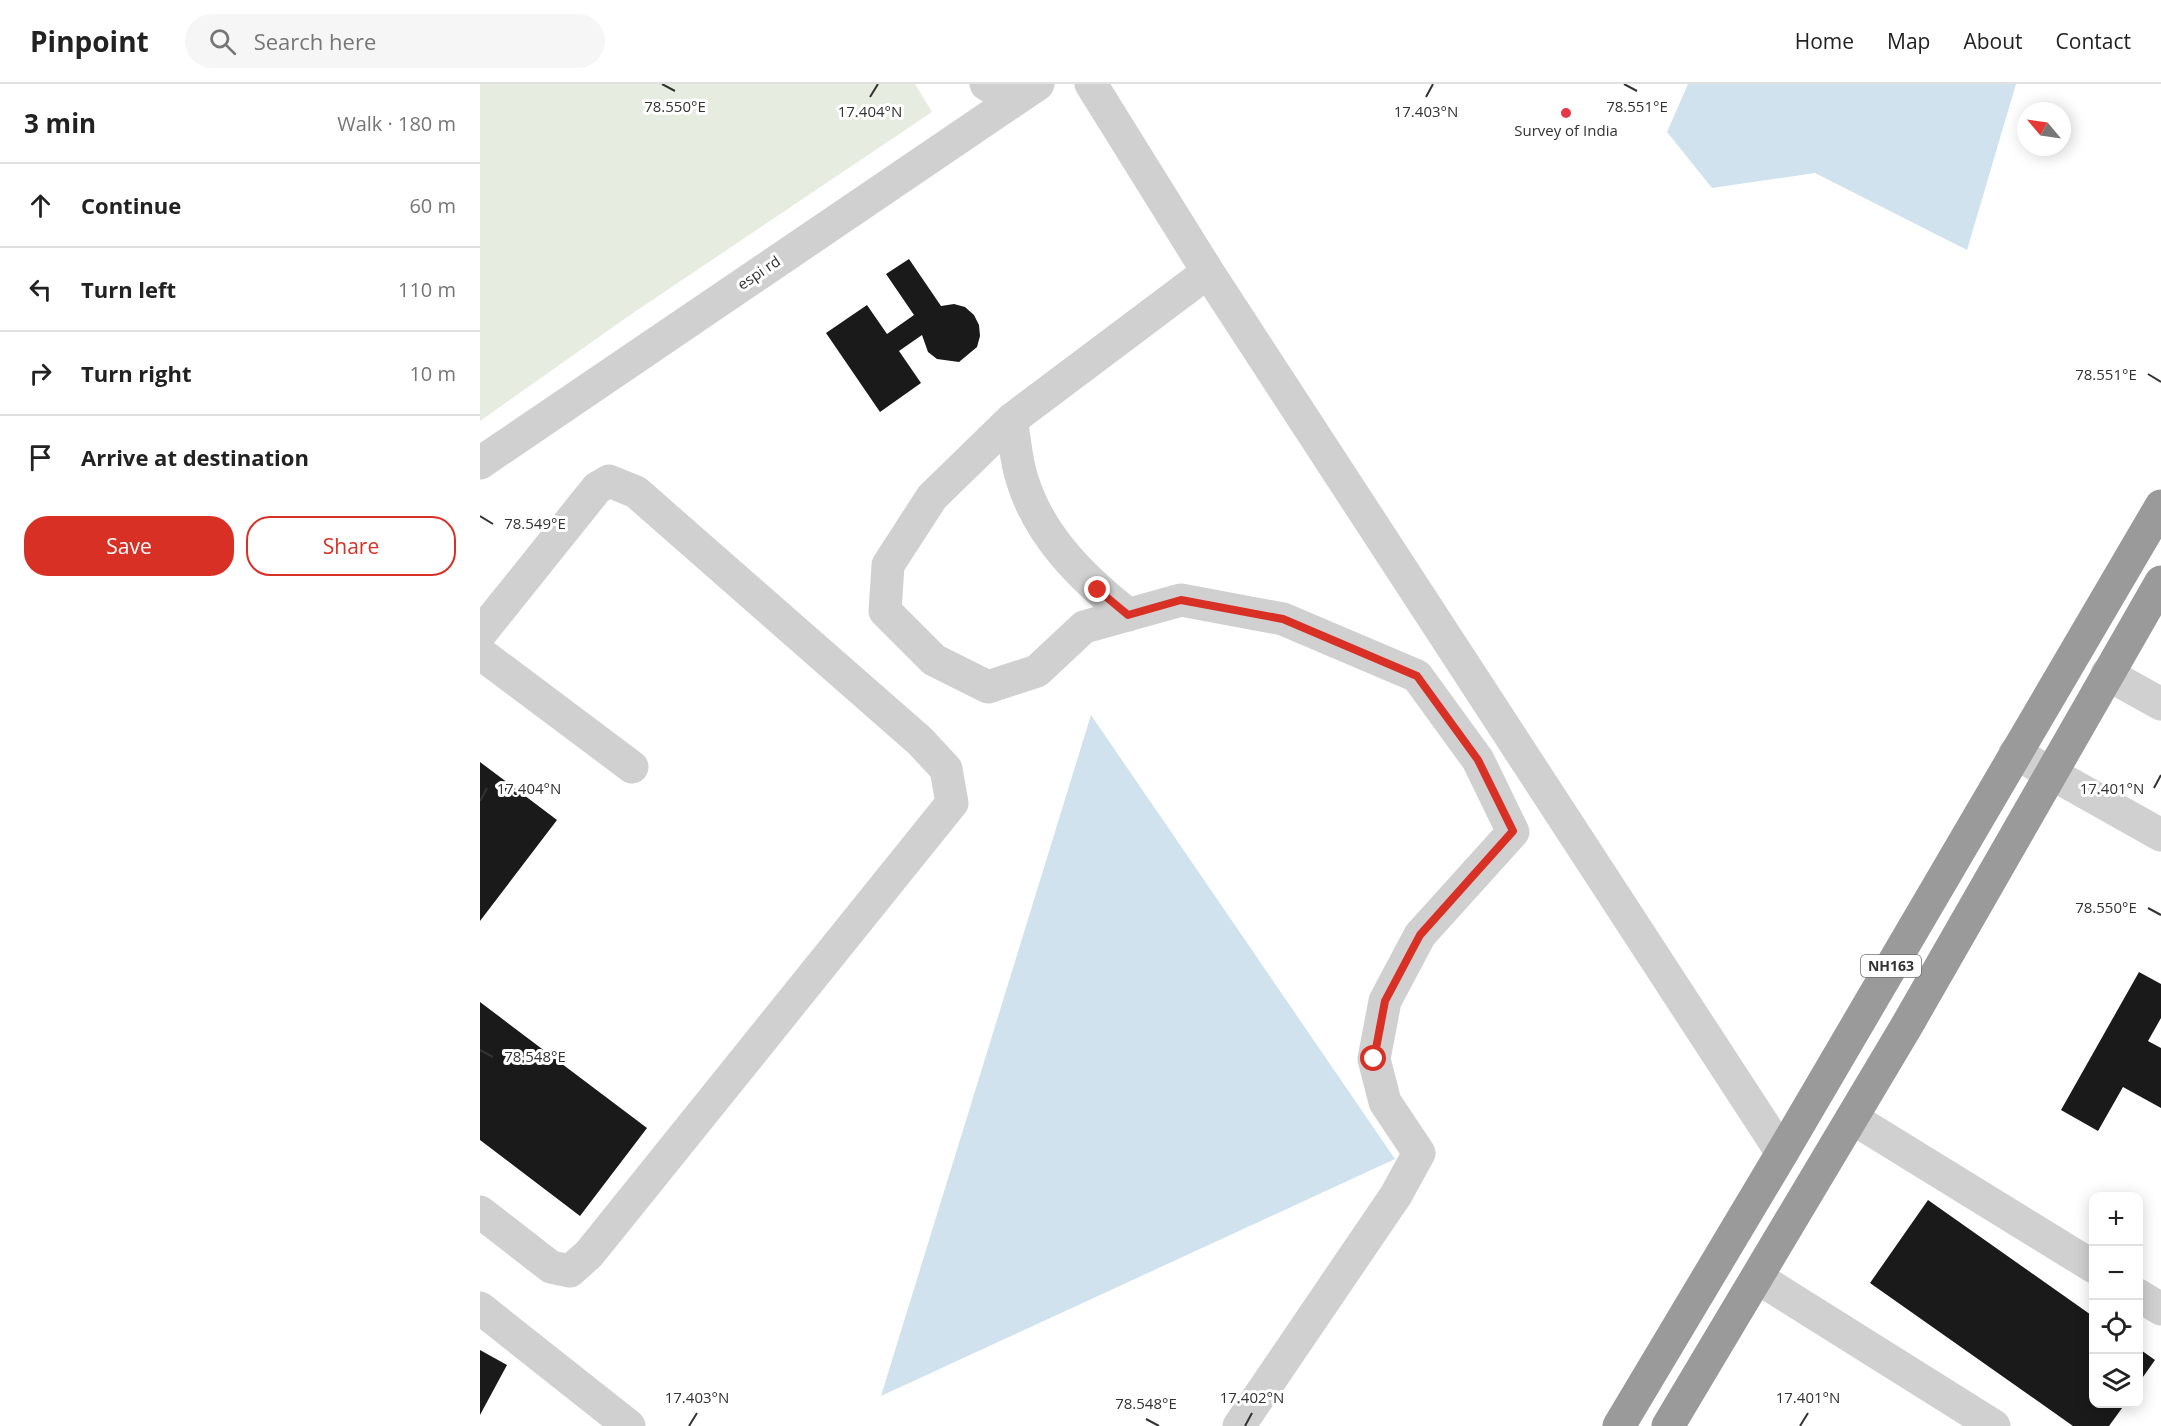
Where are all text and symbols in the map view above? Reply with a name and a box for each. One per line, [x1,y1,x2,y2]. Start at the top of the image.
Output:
search box [185,14,605,68]
text: Pinpoint [30,22,149,60]
icon: search [206,25,239,58]
text: Search here [254,26,376,56]
text: Home [1795,27,1854,55]
text: Map [1887,27,1930,55]
text: About [1963,27,2023,55]
text: Contact [2056,27,2131,55]
text: 78.550°E [644,96,706,116]
text: 78.551°E [1606,96,1668,116]
text: 17.404°N [838,101,902,121]
text: 17.403°N [1394,101,1458,121]
north arrow [2017,102,2071,156]
text: 3 min [24,105,96,141]
marker: Survey of India [1559,106,1573,120]
text: Walk · 180 m [337,110,456,137]
place label: Survey of India [1514,120,1618,140]
icon: ahead [24,189,57,222]
text: Continue [81,190,181,220]
text: 60 m [409,192,456,219]
street label: espi rd [733,251,784,294]
icon: left [24,273,57,306]
text: Turn left [81,274,176,304]
text: 110 m [398,276,456,303]
icon: right [24,357,57,390]
text: Turn right [81,358,192,388]
text: 10 m [409,360,456,387]
text: 78.551°E [2075,364,2137,384]
icon: arrive [24,441,57,474]
text: Arrive at destination [81,442,309,472]
text: 78.549°E [504,513,566,533]
button: Save [24,516,234,576]
button: Share [246,516,456,576]
route end [1084,576,1110,602]
text: 17.404°N [497,778,561,798]
text: 17.401°N [2080,778,2144,798]
text: 78.550°E [2075,897,2137,917]
road number: NH163 [1861,955,1921,977]
route start [1360,1045,1386,1071]
text: 78.548°E [504,1046,566,1066]
map controls [2089,1192,2143,1408]
button: + [2089,1192,2143,1246]
button: − [2089,1246,2143,1300]
button: locate [2089,1300,2143,1354]
button: layers [2089,1354,2143,1408]
text: 17.403°N [665,1387,729,1407]
text: 17.402°N [1220,1387,1284,1407]
text: 17.401°N [1776,1387,1840,1407]
text: 78.548°E [1115,1393,1177,1413]

